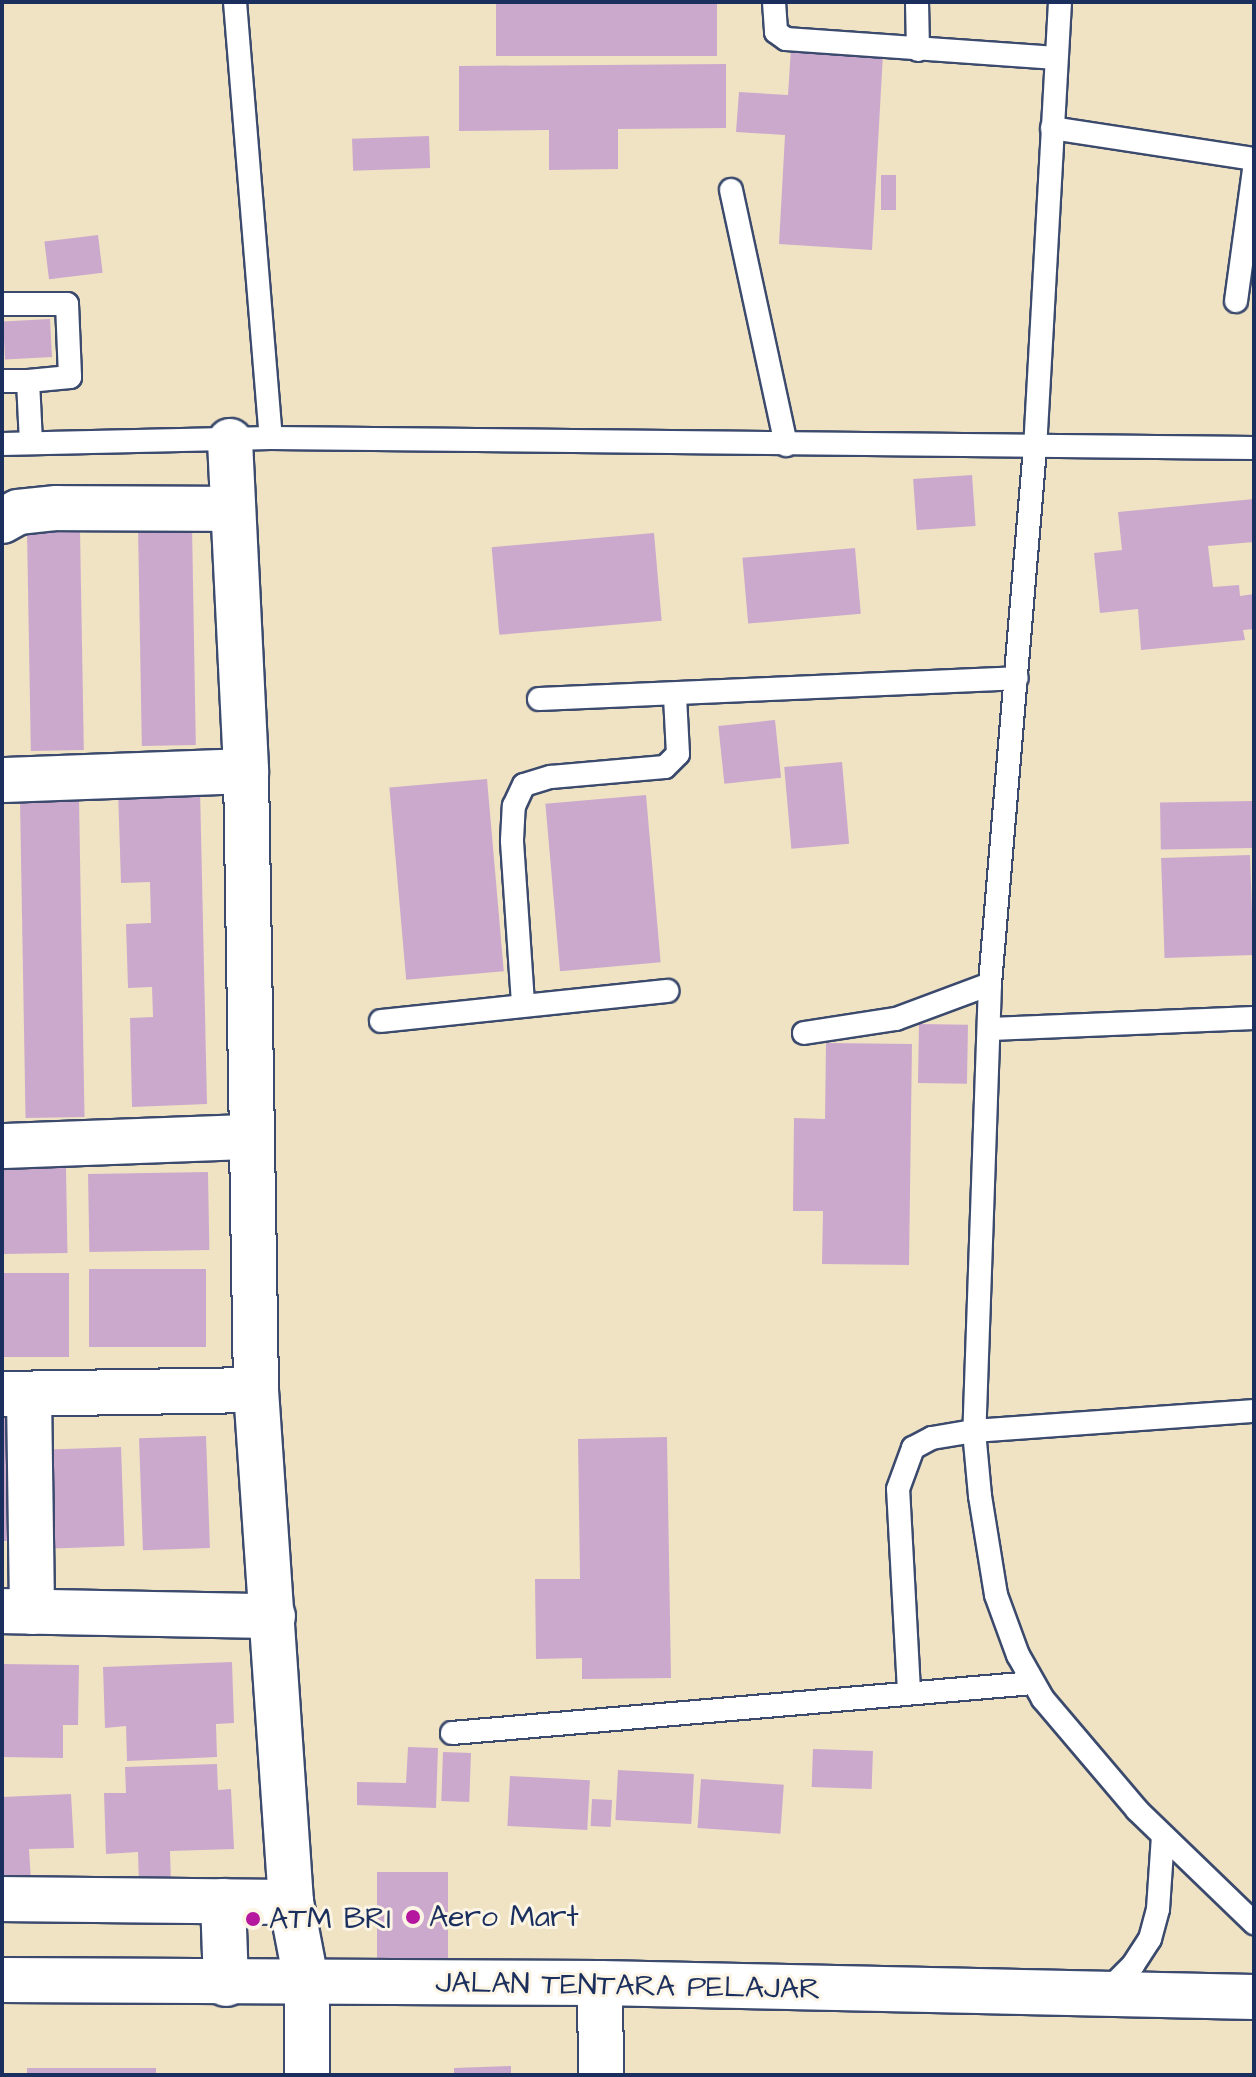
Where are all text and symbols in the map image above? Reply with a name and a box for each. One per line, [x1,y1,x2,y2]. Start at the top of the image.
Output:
place label: Aero Mart [429,1899,579,1935]
place label: ATM BRI [269,1901,391,1937]
marker: Aero Mart [404,1908,422,1926]
marker: ATM BRI [244,1910,262,1928]
street label: JALAN TENTARA PELAJAR [435,1965,821,2007]

